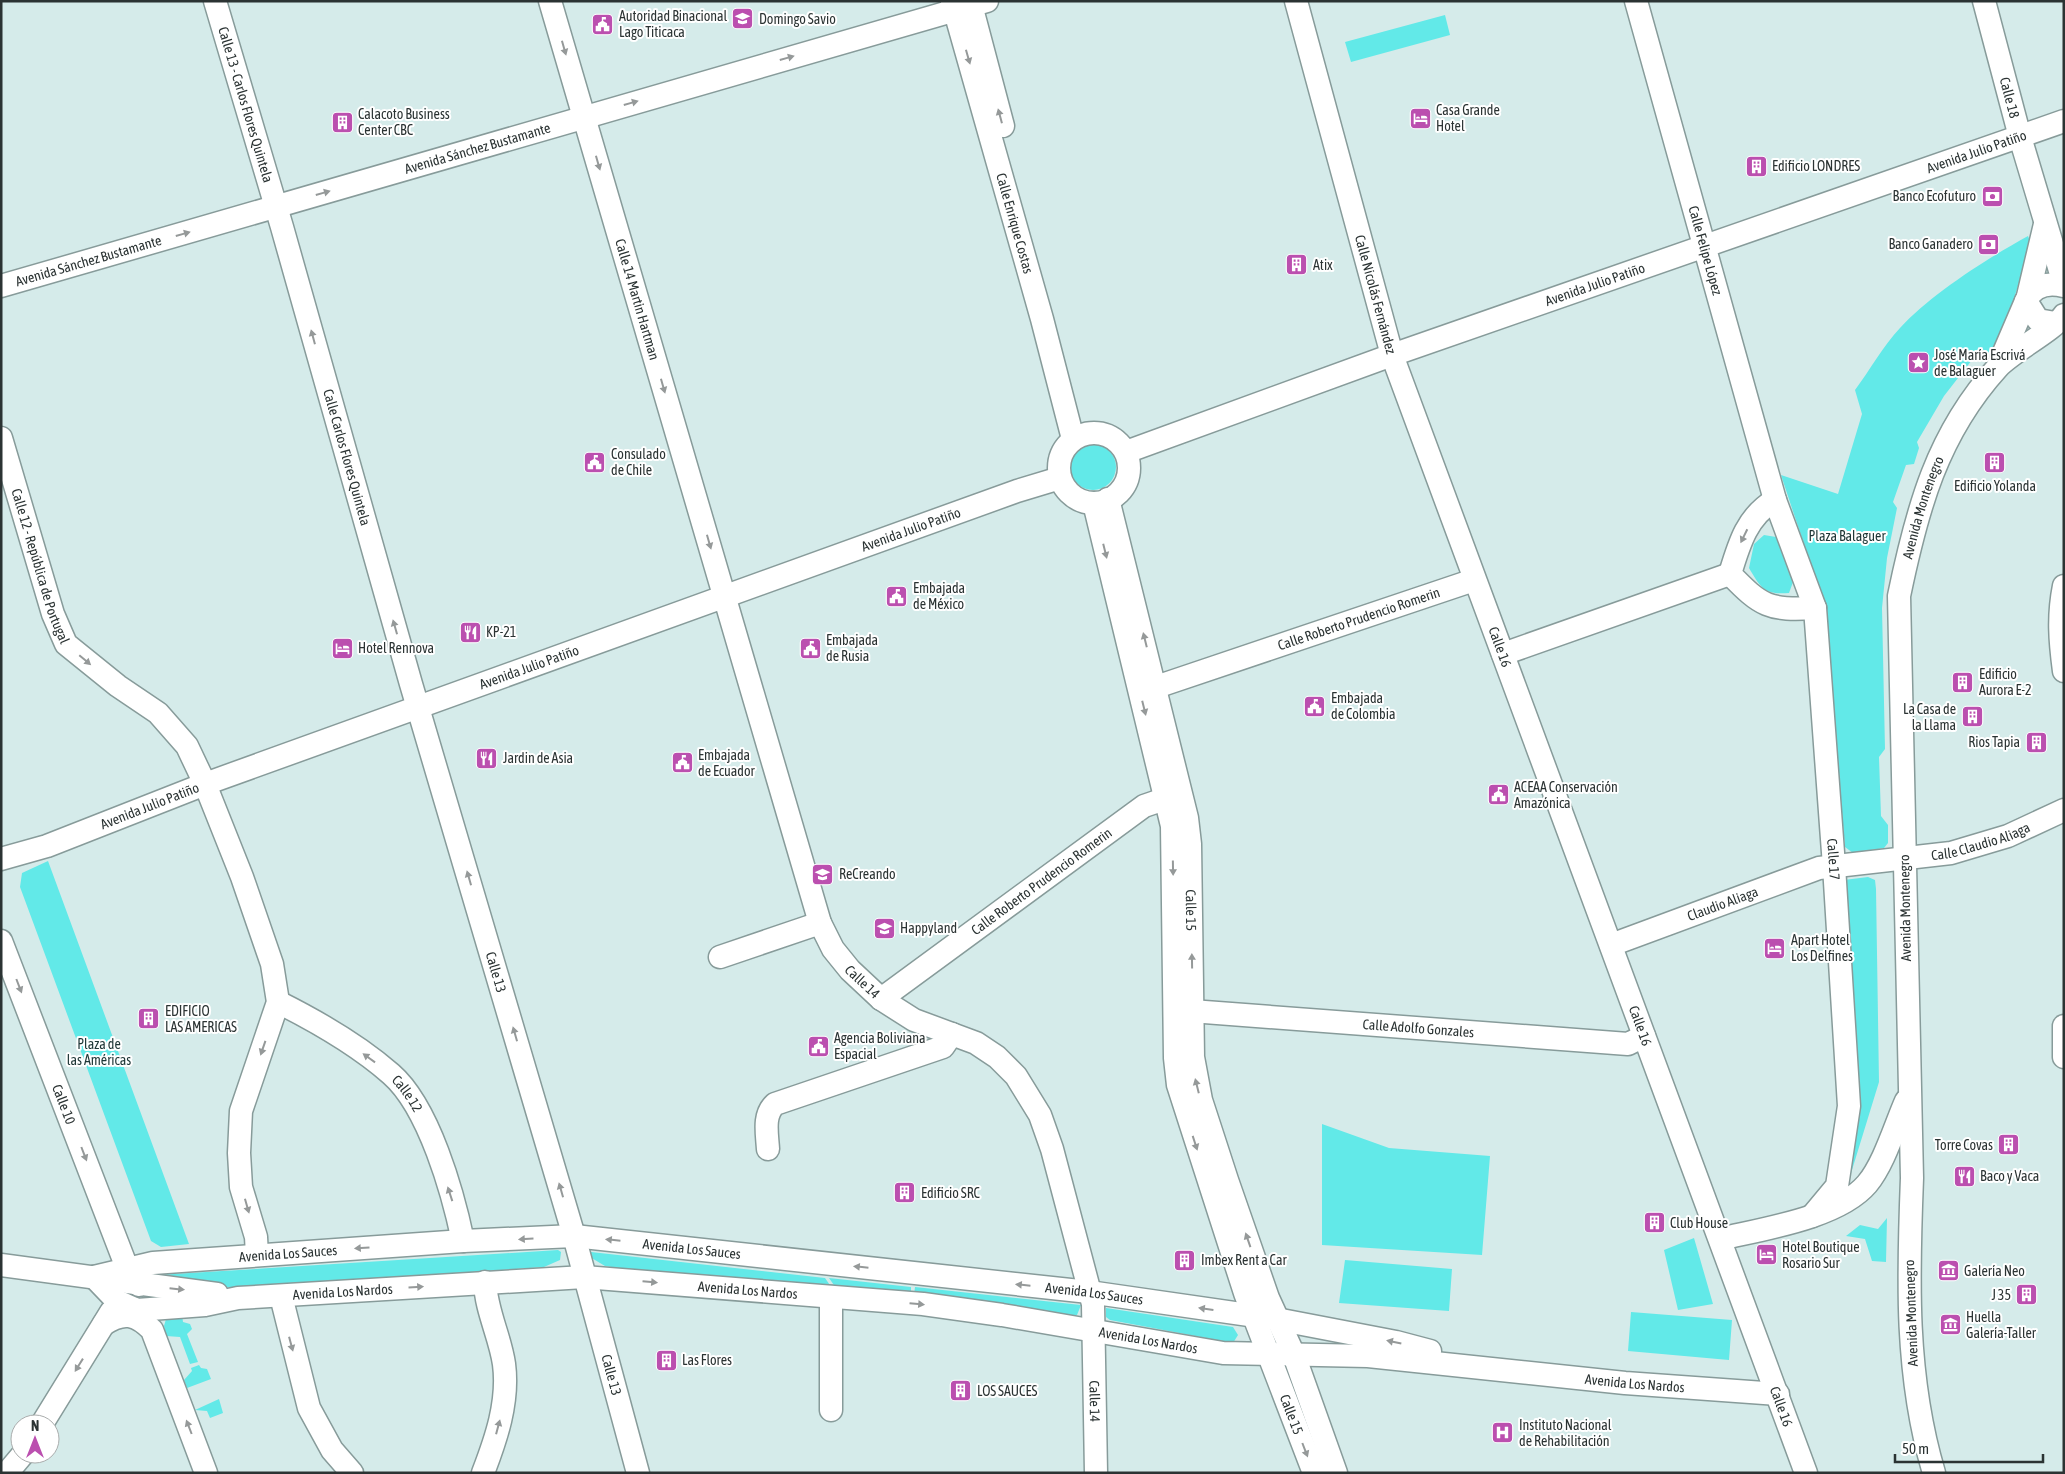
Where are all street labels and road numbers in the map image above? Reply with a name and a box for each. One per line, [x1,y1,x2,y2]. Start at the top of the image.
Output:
street label: Calle 13 - Carlos Flores Quintela [215,25,276,184]
street label: Calle 18 [1997,76,2023,120]
street label: Avenida Sánchez Bustamante [403,120,552,177]
street label: Avenida Julio Patiño [1924,127,2028,176]
street label: Calle Enrique Costas [993,171,1037,275]
street label: Calle Felipe López [1685,204,1726,297]
street label: Avenida Sánchez Bustamante [14,232,163,289]
street label: Calle Nicolás Fernández [1352,233,1399,356]
street label: Calle 14 Martin Hartman [612,237,663,362]
street label: Avenida Julio Patiño [1543,260,1647,309]
street label: Calle Carlos Flores Quintela [320,387,374,527]
street label: Avenida Montenegro [1899,454,1947,561]
street label: Calle 12 - República de Portugal [8,487,73,646]
street label: Avenida Julio Patiño [859,504,963,555]
street label: Calle Roberto Prudencio Romerin [1276,584,1442,653]
street label: Calle 16 [1485,625,1515,670]
street label: Avenida Julio Patiño [477,642,581,692]
street label: Avenida Julio Patiño [98,779,201,832]
street label: Calle Claudio Aliaga [1930,819,2032,863]
street label: Calle Roberto Prudencio Romerin [968,824,1115,938]
street label: Calle 17 [1824,838,1843,880]
street label: Avenida Montenegro [1896,854,1914,962]
street label: Claudio Aliaga [1685,883,1760,924]
street label: Calle 15 [1183,889,1199,931]
street label: Calle 13 [483,950,510,994]
street label: Calle 14 [842,962,884,1002]
street label: Calle 16 [1626,1003,1655,1048]
street label: Calle Adolfo Gonzales [1362,1016,1475,1040]
street label: Calle 12 [389,1072,426,1115]
street label: Calle 10 [49,1082,79,1127]
street label: Avenida Los Sauces [642,1236,742,1262]
street label: Avenida Los Sauces [238,1242,338,1265]
street label: Avenida Montenegro [1901,1259,1921,1367]
street label: Avenida Los Nardos [697,1278,798,1302]
street label: Avenida Los Sauces [1045,1279,1144,1308]
street label: Avenida Los Nardos [292,1281,393,1303]
street label: Avenida Los Nardos [1098,1324,1199,1357]
street label: Calle 13 [598,1353,625,1397]
street label: Avenida Los Nardos [1584,1371,1685,1395]
street label: Calle 14 [1086,1380,1103,1423]
street label: Calle 16 [1767,1384,1796,1429]
street label: Calle 15 [1277,1392,1306,1437]

